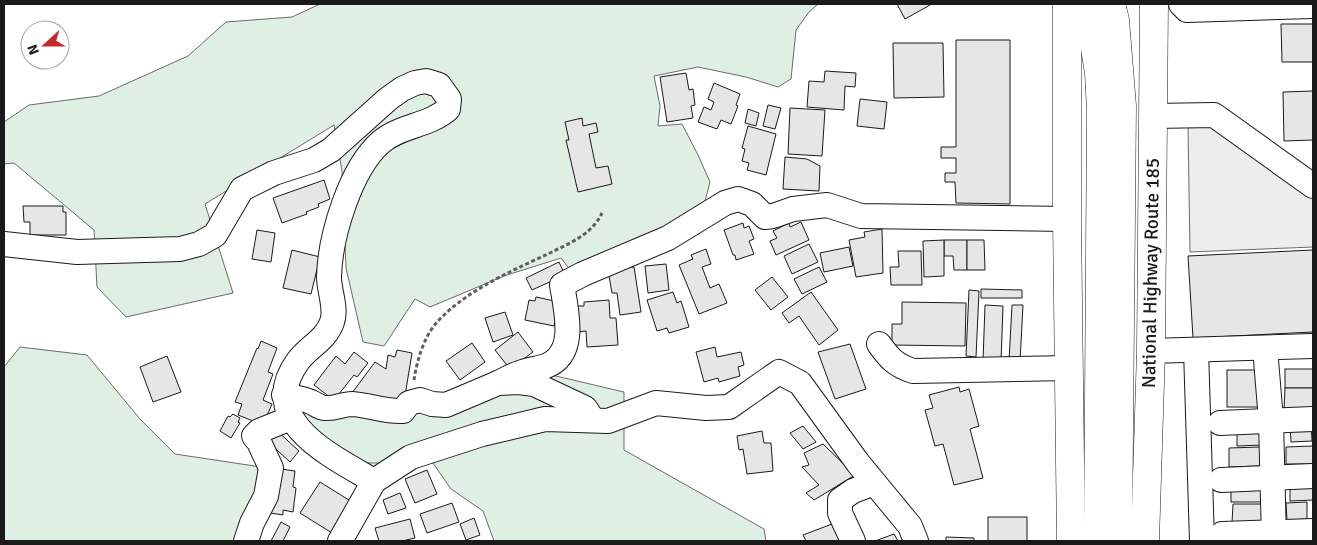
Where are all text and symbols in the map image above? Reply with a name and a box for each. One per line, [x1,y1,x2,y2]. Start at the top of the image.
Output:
north arrow [20,20,70,70]
text: N [24,42,43,57]
street label: National Highway Route 185 [1137,158,1165,388]

